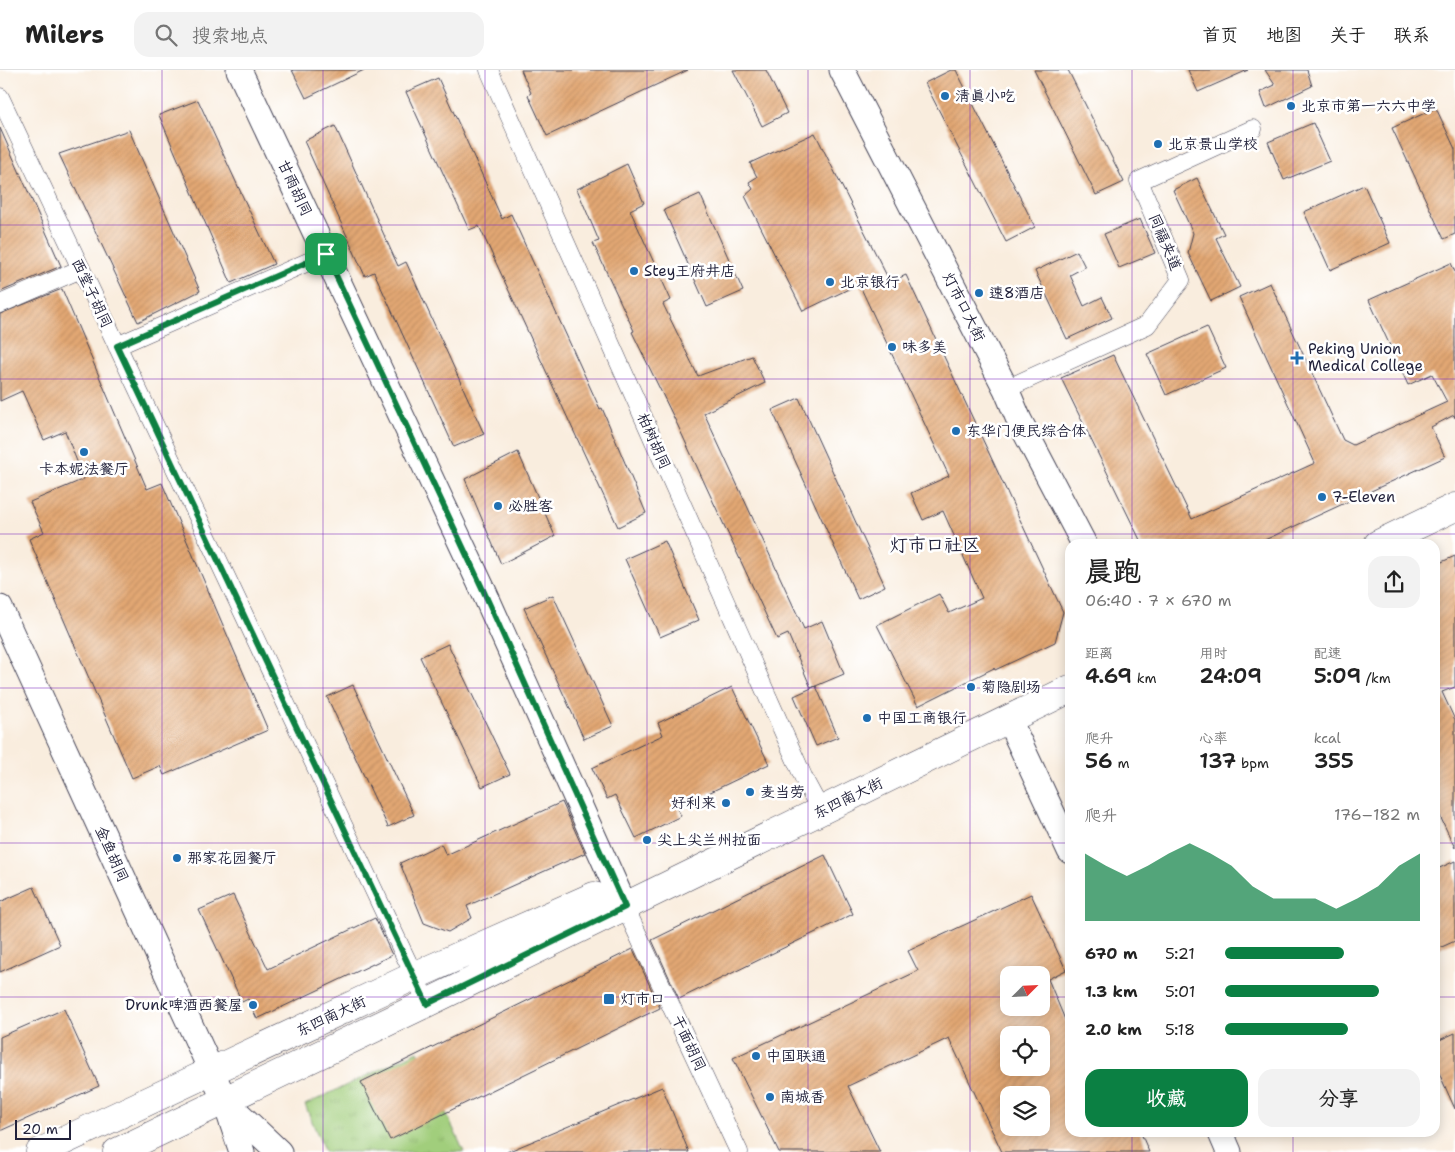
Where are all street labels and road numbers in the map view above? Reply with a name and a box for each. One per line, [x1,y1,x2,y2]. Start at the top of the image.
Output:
street label: 甘雨胡同 [273,157,317,219]
street label: 同福夹道 [1144,210,1186,274]
street label: 西堂子胡同 [67,255,117,331]
street label: 灯市口大街 [938,269,990,345]
street label: 柏树胡同 [633,410,675,472]
street label: 东四南大街 [810,773,886,823]
street label: 金鱼胡同 [91,823,133,885]
street label: 东四南大街 [293,991,369,1041]
street label: 干面胡同 [667,1012,711,1074]

